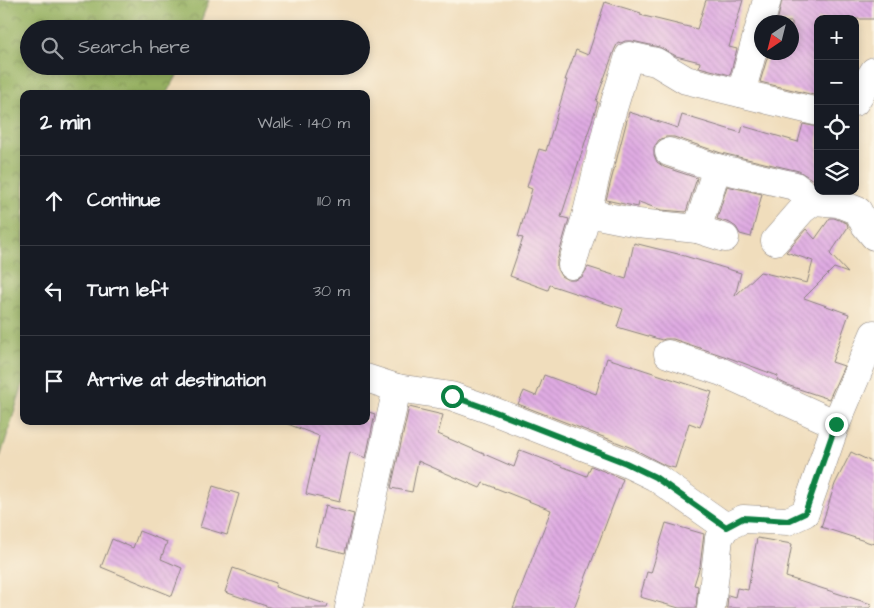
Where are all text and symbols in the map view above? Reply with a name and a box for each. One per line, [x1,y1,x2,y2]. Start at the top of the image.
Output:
north arrow [754,15,799,60]
map controls [814,15,859,195]
button: + [814,15,859,60]
search box [20,20,370,75]
icon: search [38,34,66,62]
text: Search here [78,34,190,61]
button: − [814,60,859,105]
button: locate [814,105,859,150]
text: 2 min [40,108,90,137]
text: Walk · 140 m [258,112,350,134]
button: layers [814,150,859,195]
icon: ahead [40,187,68,215]
text: Continue [87,187,161,214]
text: 110 m [317,190,350,212]
icon: left [40,277,68,305]
text: Turn left [87,277,168,304]
text: 30 m [313,280,350,302]
icon: arrive [40,367,68,395]
text: Arrive at destination [87,367,266,394]
route start [441,385,464,408]
route end [825,413,848,436]

